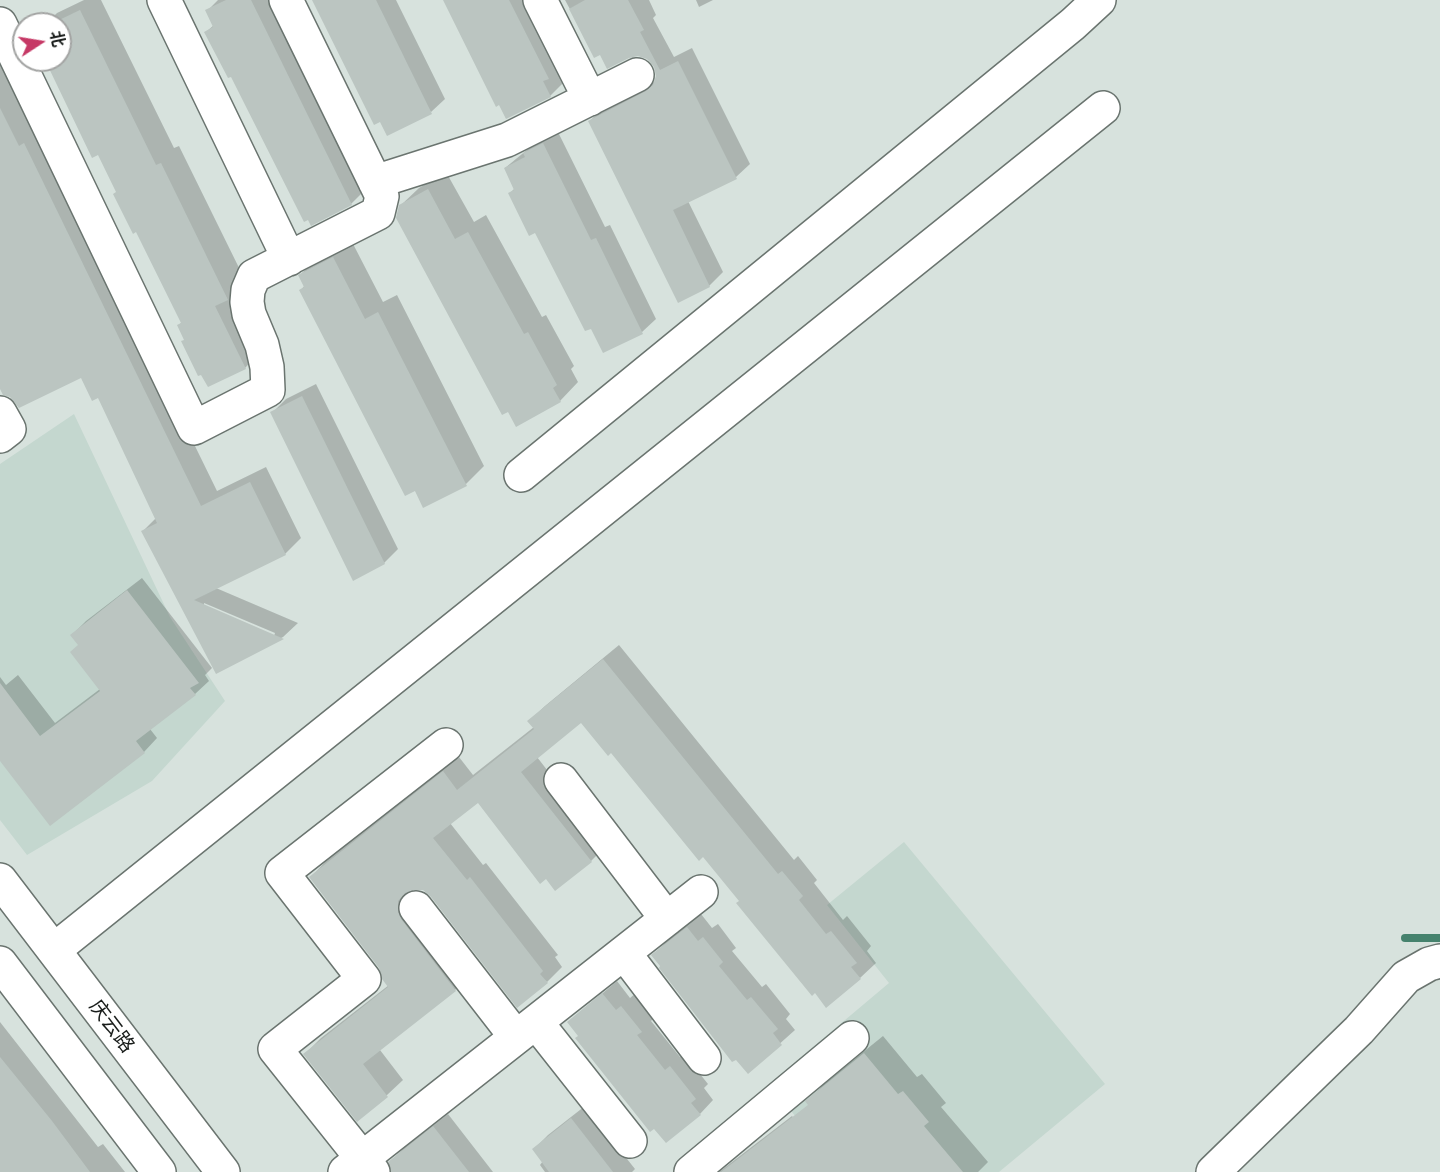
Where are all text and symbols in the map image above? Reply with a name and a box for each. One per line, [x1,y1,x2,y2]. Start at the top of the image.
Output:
north arrow [12,12,72,72]
text: 北 [47,29,69,48]
street label: 庆云路 [84,995,140,1057]

